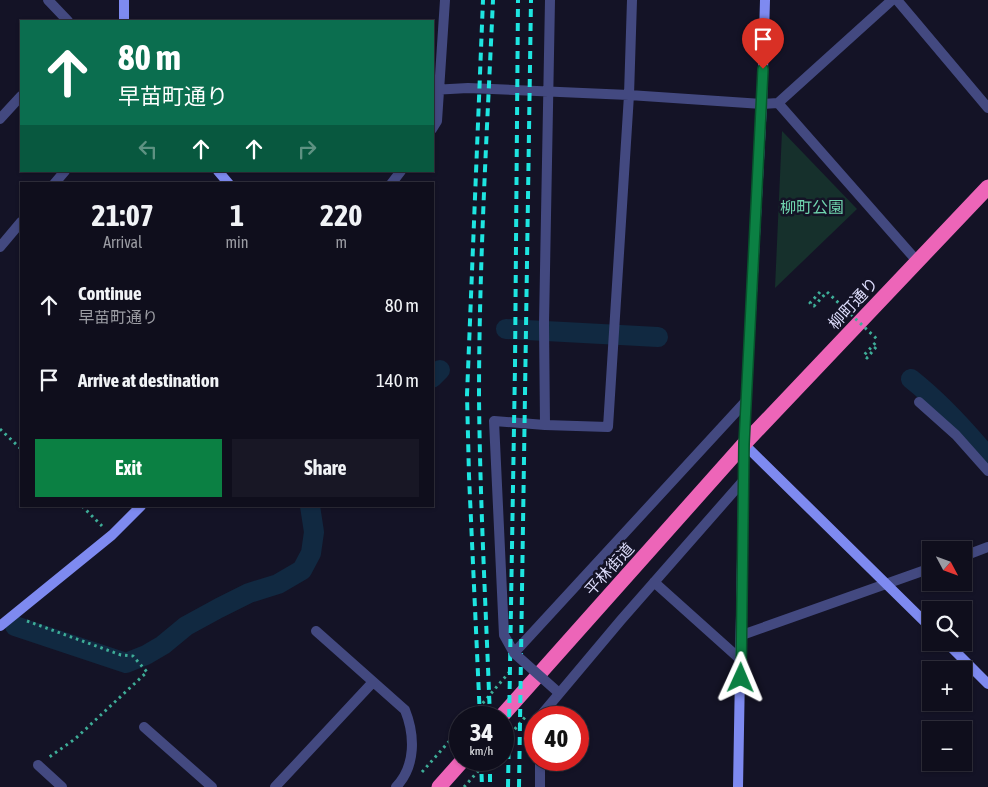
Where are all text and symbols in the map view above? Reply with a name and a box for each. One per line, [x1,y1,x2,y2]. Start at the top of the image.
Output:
pin [742,18,784,69]
icon: arrive [749,25,777,53]
text: 80 m [118,37,181,77]
icon: ahead [35,40,100,105]
text: 早苗町通り [118,83,228,109]
icon: left [134,135,162,163]
icon: ahead [187,135,215,163]
icon: ahead [240,135,268,163]
icon: right [293,135,321,163]
text: 21:07 [92,198,154,232]
text: 1 [230,198,244,232]
text: 220 [320,198,362,232]
park label: 柳町公園 [780,198,844,216]
text: Arrival [103,233,142,251]
text: min [226,233,249,251]
text: m [335,233,347,251]
street label: 柳町通り [825,273,881,333]
text: Continue [78,282,142,304]
icon: ahead [35,291,63,319]
text: 80 m [385,294,419,316]
text: 早苗町通り [78,308,158,326]
icon: arrive [35,366,63,394]
text: Arrive at destination [78,369,219,391]
text: 140 m [376,369,419,391]
button: Exit [35,439,222,497]
button: Share [232,439,419,497]
street label: 平林街道 [581,539,637,599]
north arrow [922,541,972,591]
map controls [922,541,972,771]
button: search [922,601,972,651]
position arrow [714,651,766,703]
button: + [922,661,972,711]
speed limit sign: 40 [524,706,589,771]
text: 34 [470,718,493,746]
button: − [922,721,972,771]
text: km/h [470,744,493,758]

